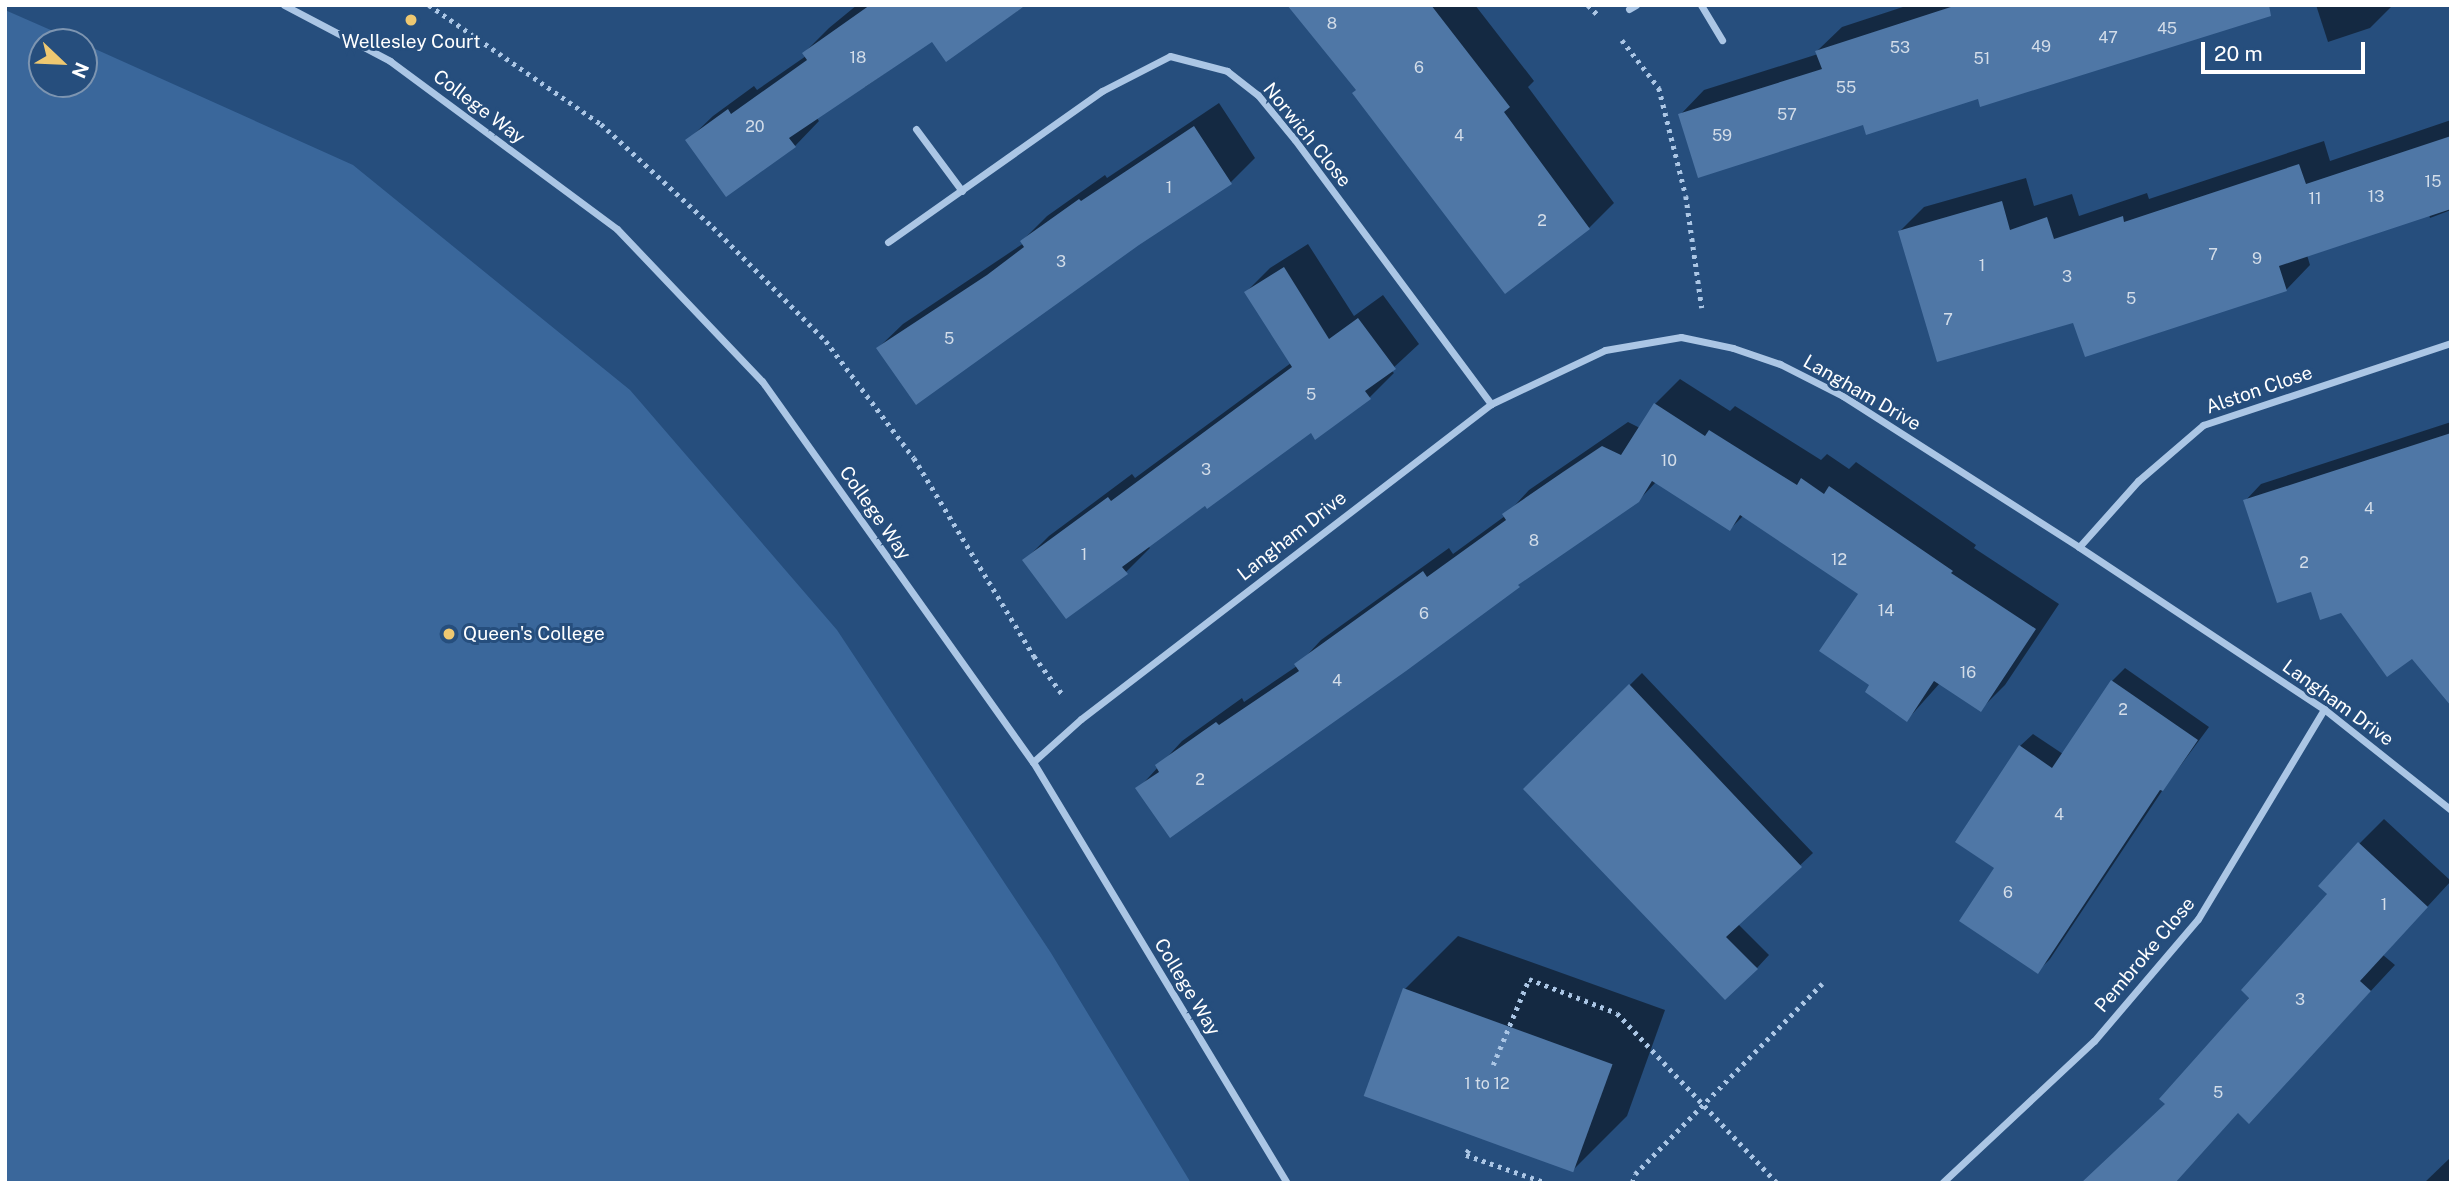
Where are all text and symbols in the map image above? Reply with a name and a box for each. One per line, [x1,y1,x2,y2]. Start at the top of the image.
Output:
marker: Wellesley Court [403,12,419,28]
house number: 8 [1327,14,1337,34]
house number: 45 [2157,19,2177,39]
north arrow [28,28,98,98]
house number: 47 [2098,28,2118,48]
scale bar [2204,28,2368,72]
place label: Wellesley Court [341,31,481,53]
house number: 49 [2031,37,2051,57]
house number: 53 [1890,38,1910,58]
text: 20 m [2214,41,2263,66]
house number: 18 [850,48,866,68]
house number: 51 [1974,49,1990,69]
house number: 6 [1414,58,1424,78]
text: N [67,59,94,82]
street label: College Way [428,65,530,149]
street label: Norwich Close [1258,78,1356,192]
house number: 55 [1836,78,1856,98]
house number: 57 [1777,105,1797,125]
house number: 20 [745,117,765,137]
house number: 4 [1454,126,1464,146]
house number: 59 [1712,126,1732,146]
house number: 15 [2425,172,2441,192]
house number: 1 [1166,178,1172,198]
house number: 13 [2368,187,2384,207]
house number: 11 [2308,189,2322,209]
house number: 2 [1537,211,1547,231]
house number: 7 [2208,245,2218,265]
house number: 9 [2252,249,2262,269]
house number: 3 [1056,252,1066,272]
house number: 1 [1979,256,1985,276]
house number: 3 [2062,267,2072,287]
house number: 5 [2126,289,2136,309]
house number: 7 [1943,310,1953,330]
house number: 5 [944,329,954,349]
street label: Langham Drive [1799,350,1925,436]
street label: Alston Close [2203,361,2315,419]
house number: 5 [1306,385,1316,405]
house number: 10 [1661,451,1677,471]
house number: 3 [1201,460,1211,480]
street label: College Way [834,461,916,565]
street label: Langham Drive [1233,486,1351,586]
house number: 4 [2364,499,2374,519]
house number: 8 [1529,531,1539,551]
house number: 1 [1081,545,1087,565]
house number: 12 [1831,550,1847,570]
house number: 2 [2299,553,2309,573]
house number: 14 [1878,601,1894,621]
house number: 6 [1419,604,1429,624]
place label: Queen's College [463,623,605,645]
marker: Queen's College [441,626,457,642]
street label: Langham Drive [2278,655,2398,751]
house number: 16 [1960,663,1976,683]
house number: 4 [1332,671,1342,691]
house number: 2 [2118,700,2128,720]
house number: 2 [1195,770,1205,790]
house number: 4 [2054,805,2064,825]
house number: 6 [2003,883,2013,903]
street label: Pembroke Close [2090,893,2200,1017]
house number: 1 [2381,895,2387,915]
street label: College Way [1149,934,1225,1040]
house number: 3 [2295,990,2305,1010]
house number: 1 to 12 [1464,1074,1510,1094]
house number: 5 [2213,1083,2223,1103]

